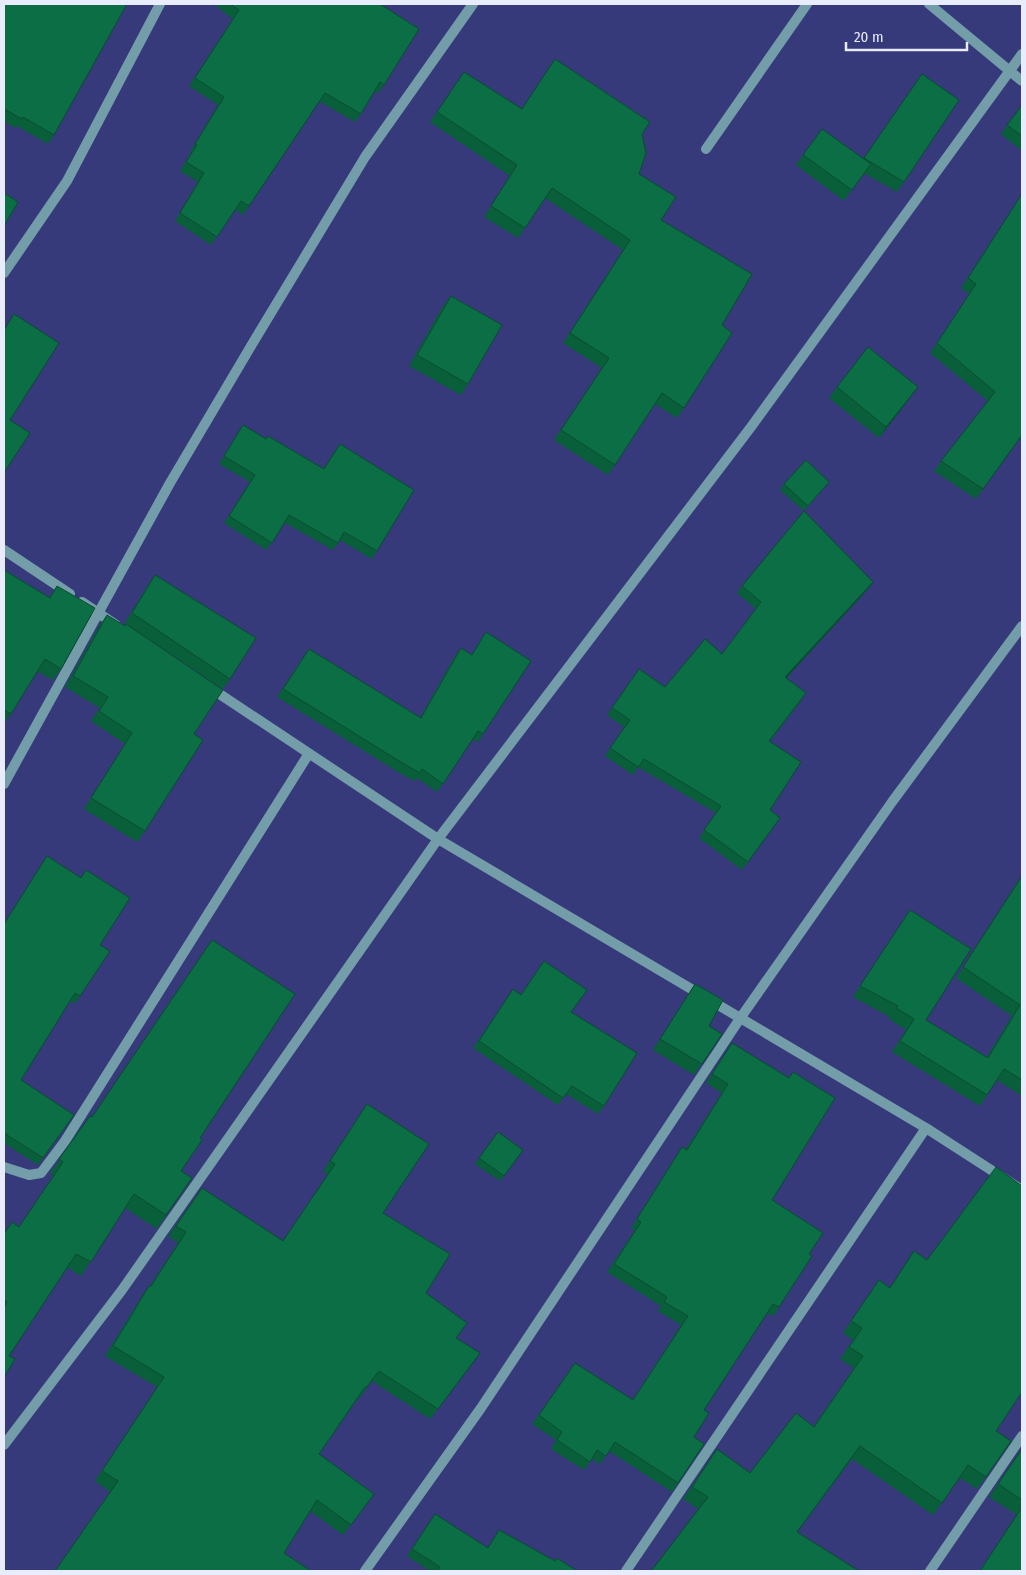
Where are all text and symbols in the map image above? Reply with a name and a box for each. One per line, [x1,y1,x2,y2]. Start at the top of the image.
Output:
scale bar [846,20,967,52]
text: 20 m [854,28,884,46]

